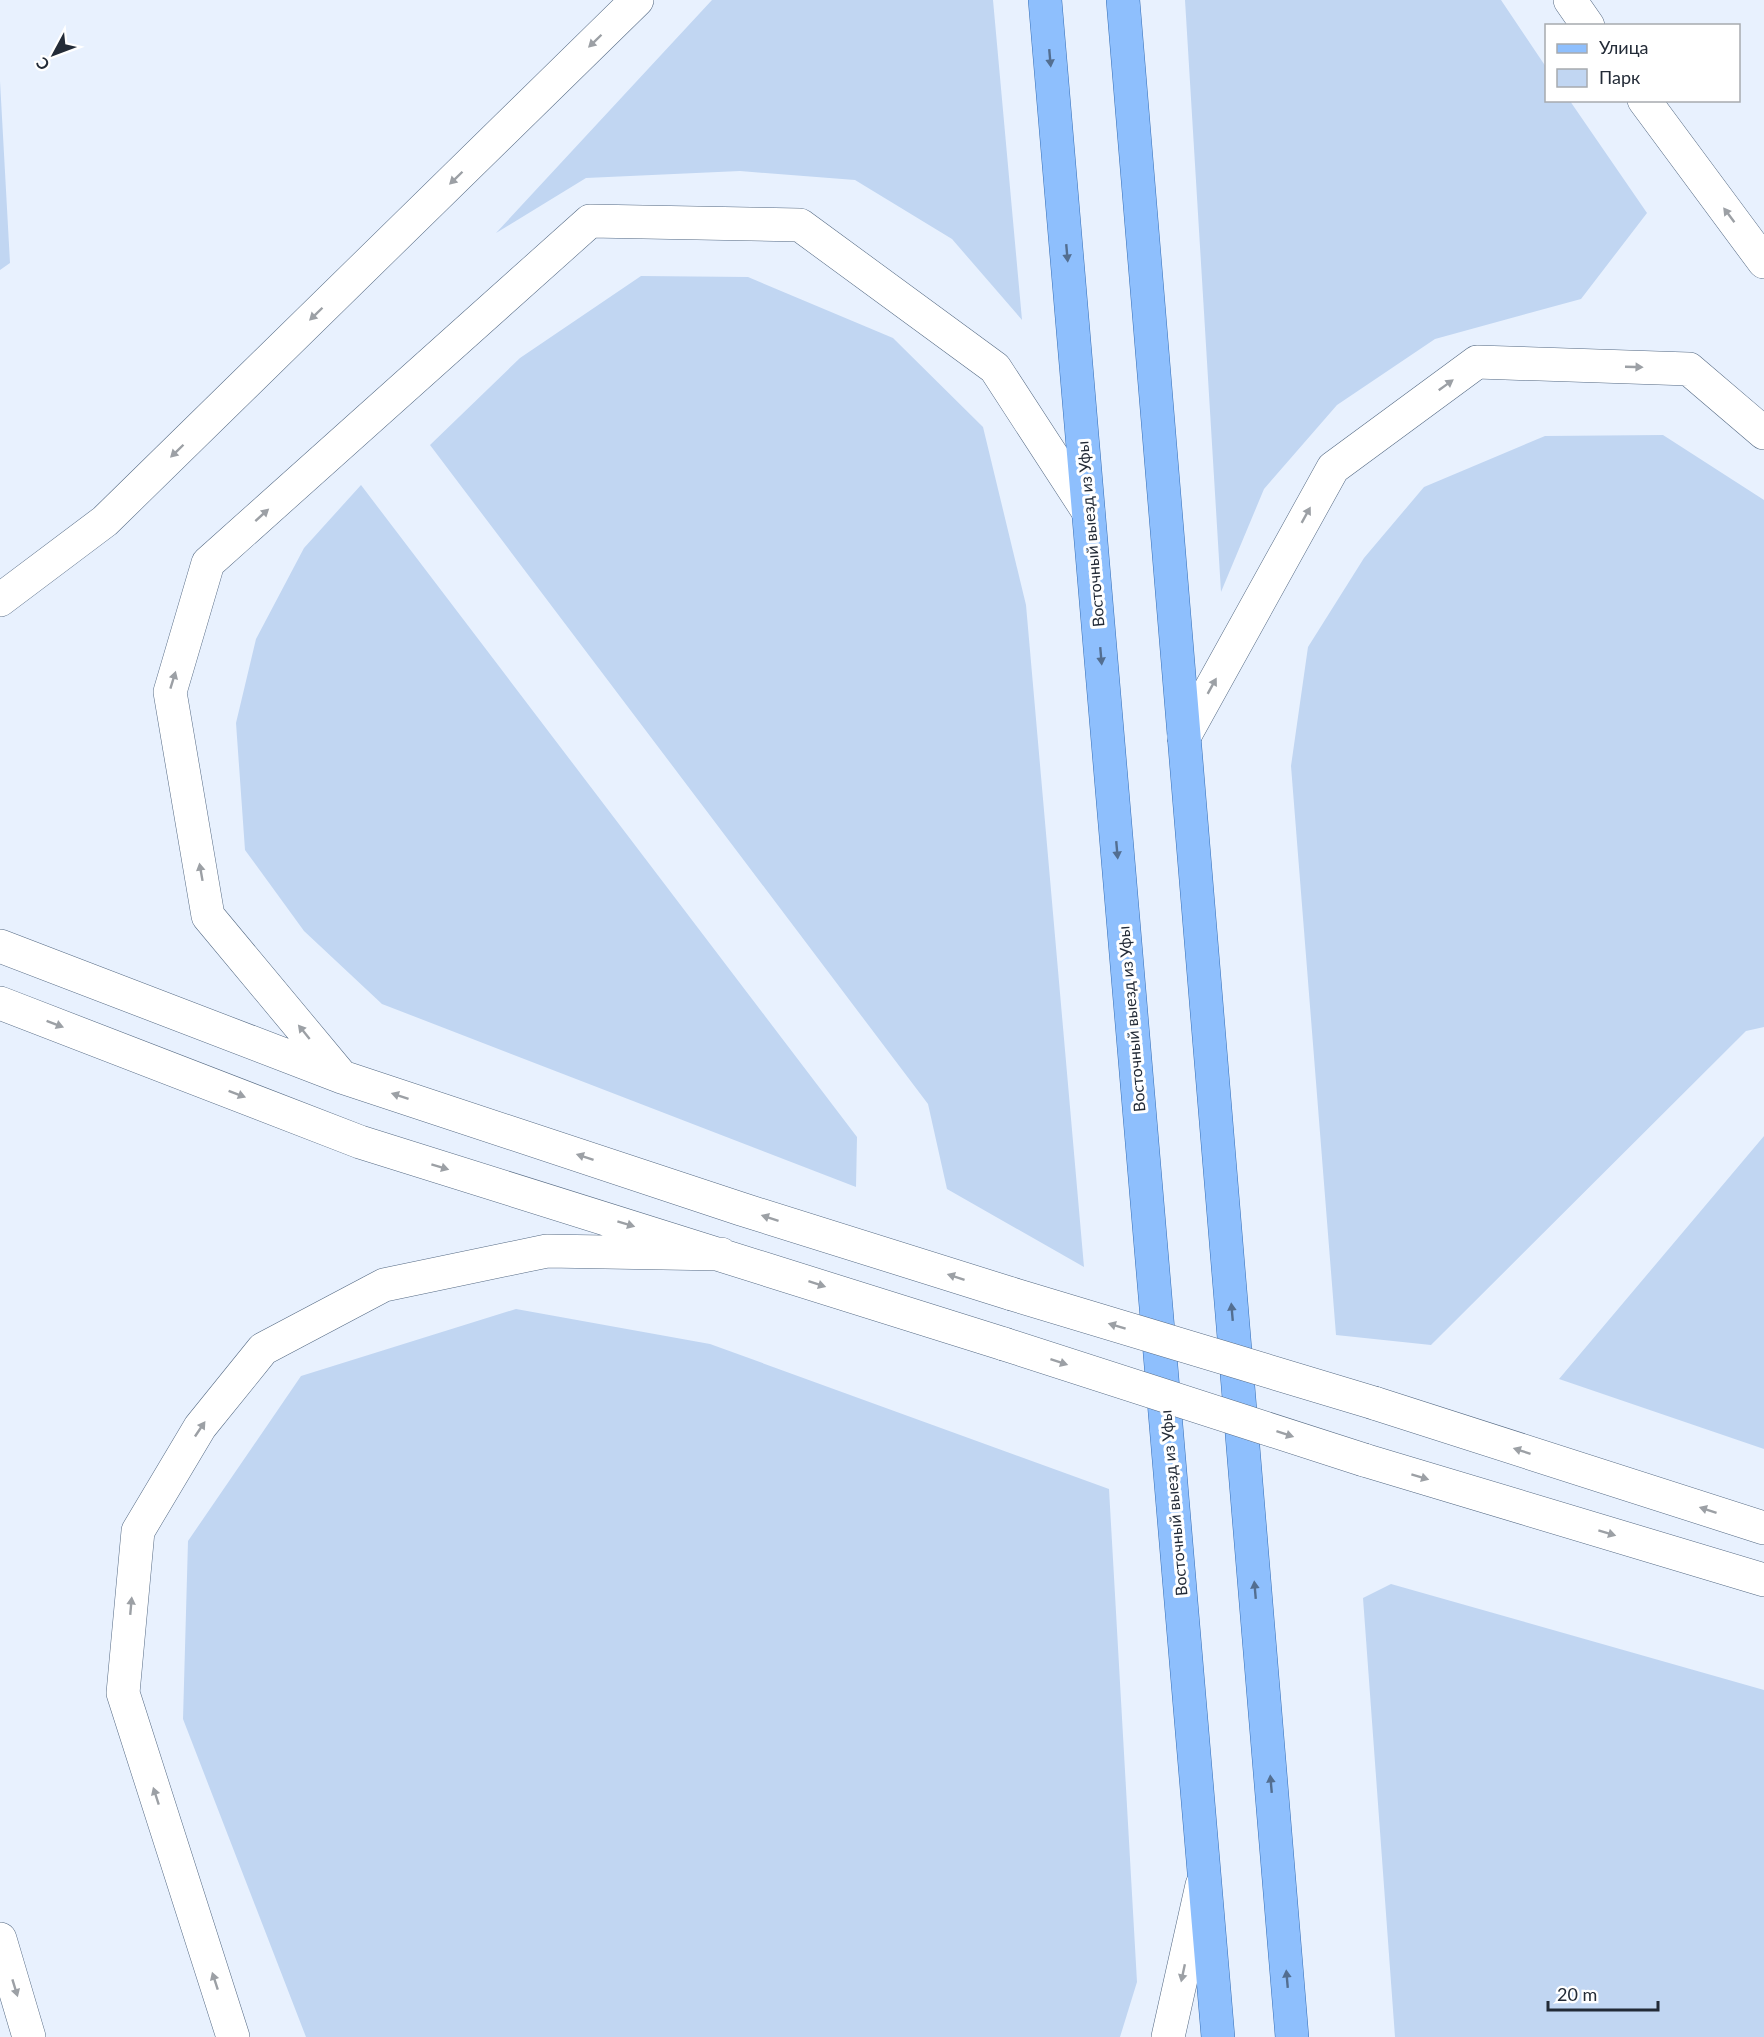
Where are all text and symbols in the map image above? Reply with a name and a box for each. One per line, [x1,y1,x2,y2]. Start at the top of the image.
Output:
north arrow [24,24,84,84]
legend [1545,24,1740,102]
one-way arrow [587,34,602,48]
text: Улица [1599,36,1649,58]
one-way arrow [1045,49,1055,68]
text: С [31,54,53,74]
text: Парк [1599,66,1641,88]
one-way arrow [449,170,463,184]
one-way arrow [1723,207,1735,223]
one-way arrow [1062,243,1071,262]
one-way arrow [309,307,324,321]
one-way arrow [1624,362,1643,372]
one-way arrow [1438,379,1454,391]
street label: Восточный выезд из Уфы [1072,440,1108,628]
one-way arrow [171,443,185,457]
one-way arrow [1301,506,1311,523]
one-way arrow [254,509,269,522]
one-way arrow [1096,647,1105,666]
one-way arrow [169,671,178,689]
one-way arrow [1207,677,1217,694]
one-way arrow [1112,841,1122,860]
one-way arrow [196,863,205,882]
street label: Восточный выезд из Уфы [1113,925,1149,1113]
one-way arrow [46,1019,64,1029]
one-way arrow [298,1024,311,1040]
one-way arrow [228,1089,246,1099]
one-way arrow [391,1091,409,1101]
one-way arrow [576,1152,594,1162]
one-way arrow [431,1162,449,1172]
one-way arrow [761,1213,779,1222]
one-way arrow [617,1220,635,1229]
one-way arrow [947,1272,965,1281]
one-way arrow [808,1280,826,1289]
one-way arrow [1227,1302,1237,1321]
one-way arrow [1108,1321,1126,1330]
one-way arrow [1050,1357,1068,1367]
street label: Восточный выезд из Уфы [1155,1409,1191,1597]
one-way arrow [194,1420,205,1437]
one-way arrow [1276,1430,1294,1439]
one-way arrow [1513,1446,1531,1455]
one-way arrow [1411,1473,1429,1482]
one-way arrow [1699,1505,1717,1514]
one-way arrow [1598,1529,1616,1538]
one-way arrow [1250,1581,1260,1600]
one-way arrow [126,1597,136,1616]
one-way arrow [1266,1775,1276,1794]
one-way arrow [150,1787,160,1805]
one-way arrow [1177,1964,1187,1982]
one-way arrow [1282,1969,1292,1988]
one-way arrow [210,1972,219,1990]
scale bar [1548,1974,1658,2012]
one-way arrow [11,1979,20,1997]
text: 20 m [1557,1983,1597,2005]

